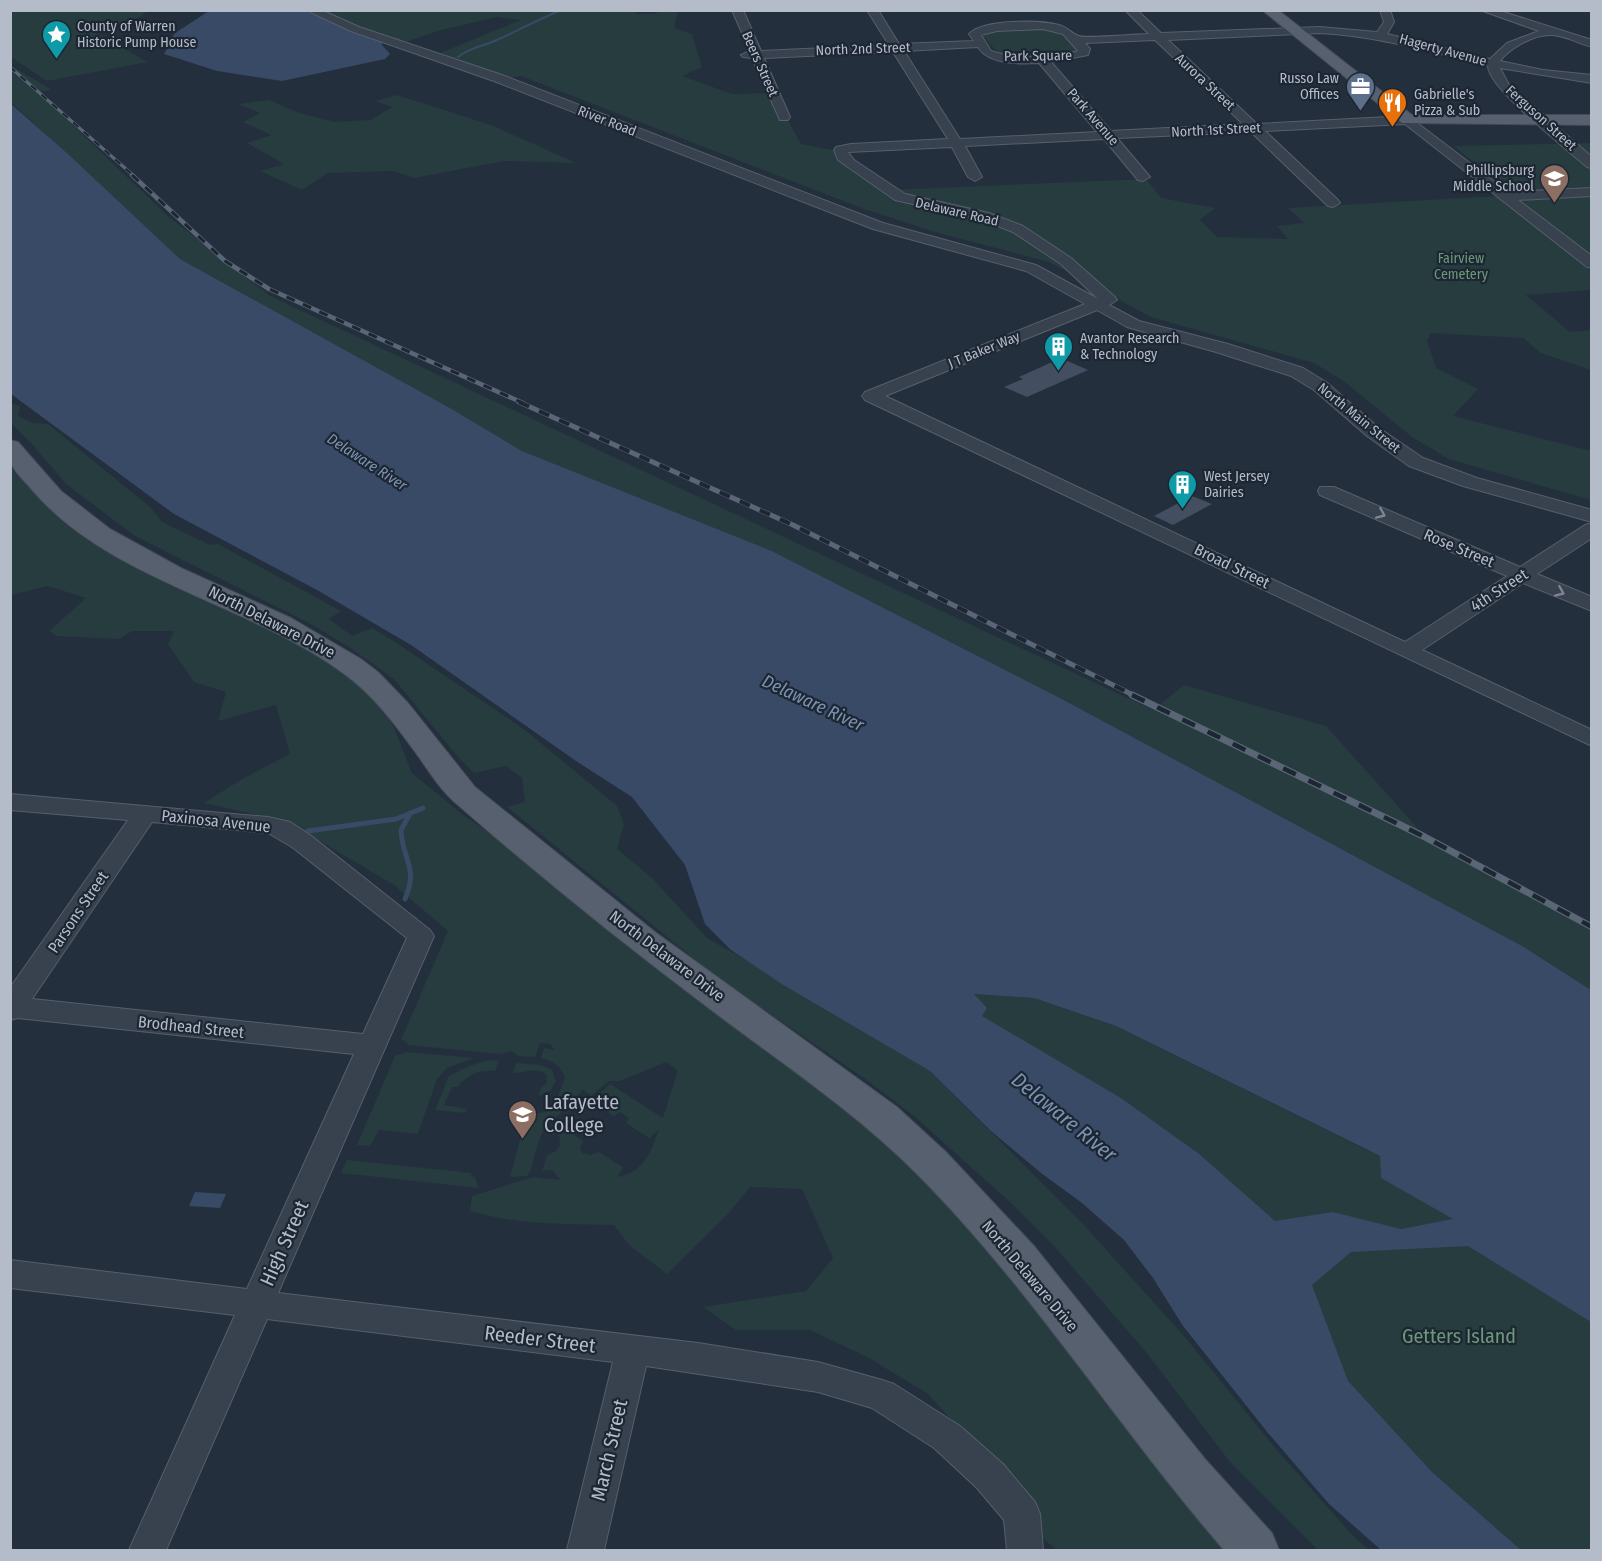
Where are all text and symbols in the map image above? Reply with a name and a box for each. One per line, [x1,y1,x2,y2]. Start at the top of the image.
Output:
place icon: County of Warren Historic Pump House [40,18,72,60]
place label: County of Warren Historic Pump House [77,18,196,51]
street label: Beers Street [738,29,782,100]
street label: Hagerty Avenue [1398,30,1489,70]
street label: North 2nd Street [815,39,911,59]
street label: Park Square [1004,47,1072,65]
street label: Aurora Street [1172,50,1239,114]
place label: Russo Law Offices [1280,70,1339,103]
office icon: Russo Law Offices [1344,70,1376,112]
street label: Ferguson Street [1502,82,1580,155]
street label: Park Avenue [1064,85,1123,149]
restaurant icon: Gabrielle's Pizza & Sub [1377,86,1409,128]
place label: Gabrielle's Pizza & Sub [1414,86,1480,119]
street label: River Road [575,102,639,140]
street label: North 1st Street [1171,119,1262,141]
place label: Phillipsburg Middle School [1453,162,1534,195]
school or university icon: Phillipsburg Middle School [1539,162,1571,204]
street label: Delaware Road [914,194,1000,230]
park label: Fairview Cemetery [1434,250,1489,283]
street label: J T Baker Way [946,328,1023,372]
building icon: Avantor Research & Technology [1043,330,1075,372]
place label: Avantor Research & Technology [1080,330,1179,363]
street label: North Main Street [1314,379,1404,457]
water label: Delaware River [324,430,411,495]
building icon: West Jersey Dairies [1167,468,1199,510]
place label: West Jersey Dairies [1204,468,1270,501]
one-way arrow [1374,507,1385,519]
street label: Rose Street [1421,525,1498,572]
street label: Broad Street [1191,540,1274,593]
street label: 4th Street [1467,564,1532,616]
street label: North Delaware Drive [206,582,338,662]
one-way arrow [1553,584,1564,596]
water label: Delaware River [759,670,868,736]
street label: Paxinosa Avenue [160,806,272,836]
street label: Parsons Street [44,867,113,956]
street label: North Delaware Drive [606,907,728,1005]
street label: Brodhead Street [137,1012,246,1042]
water label: Delaware River [1006,1067,1122,1168]
place label: Lafayette College [544,1090,619,1137]
school or university icon: Lafayette College [507,1098,539,1140]
street label: High Street [255,1196,314,1289]
street label: North Delaware Drive [978,1217,1082,1335]
street label: Reeder Street [483,1320,597,1358]
park label: Getters Island [1402,1324,1516,1348]
street label: March Street [586,1396,632,1503]

